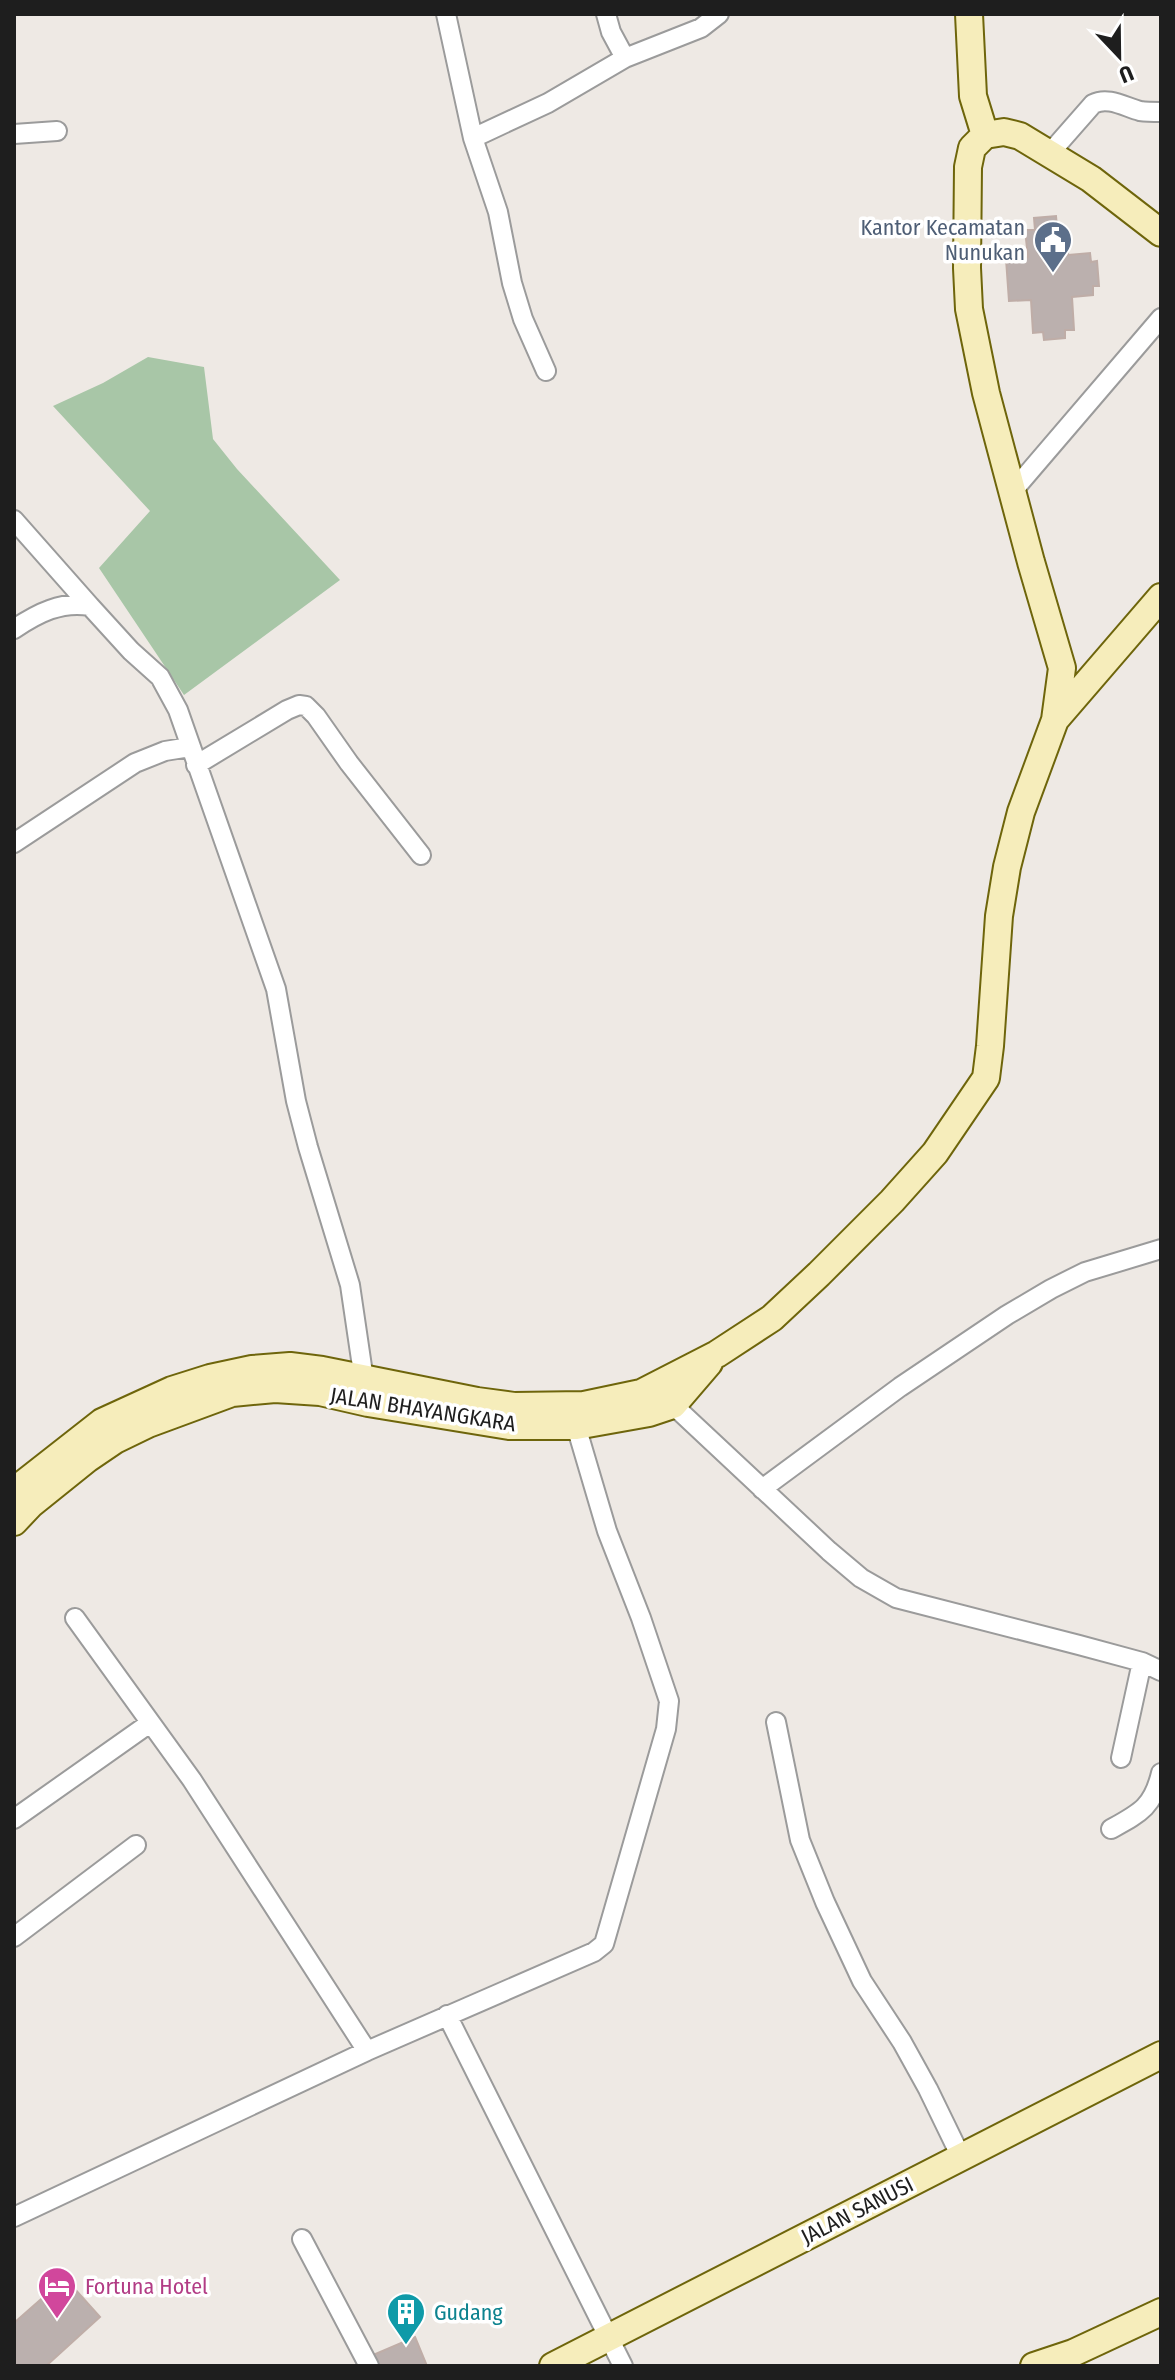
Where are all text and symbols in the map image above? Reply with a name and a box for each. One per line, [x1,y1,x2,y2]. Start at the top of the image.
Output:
north arrow [1079,16,1159,96]
text: U [1115,59,1137,89]
place label: Kantor Kecamatan Nunukan [861,214,1025,266]
public building icon: Kantor Kecamatan Nunukan [1032,219,1074,274]
street label: JALAN BHAYANGKARA [328,1381,518,1438]
street label: JALAN SANUSI [796,2171,918,2250]
hotel icon: Fortuna Hotel [36,2265,78,2320]
place label: Fortuna Hotel [85,2273,208,2300]
building icon: Gudang [385,2291,427,2346]
place label: Gudang [434,2299,503,2326]

